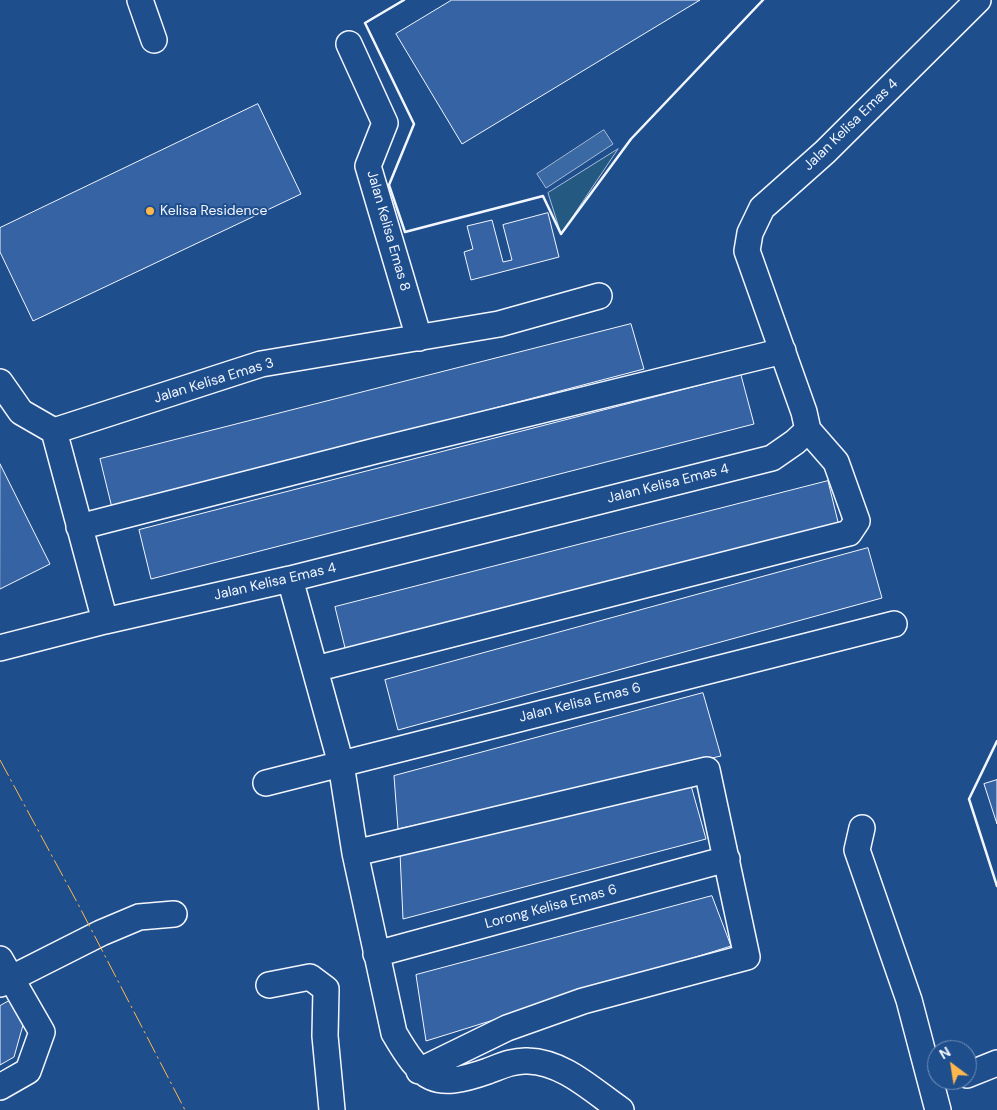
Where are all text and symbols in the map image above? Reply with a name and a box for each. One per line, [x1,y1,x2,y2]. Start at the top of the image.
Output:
street label: Jalan Kelisa Emas 4 [800,76,902,174]
street label: Jalan Kelisa Emas 8 [363,169,413,293]
place label: Kelisa Residence [160,203,267,219]
marker: Kelisa Residence [144,205,156,217]
street label: Jalan Kelisa Emas 3 [152,355,276,407]
street label: Jalan Kelisa Emas 4 [605,461,731,507]
street label: Jalan Kelisa Emas 4 [212,560,338,604]
street label: Jalan Kelisa Emas 6 [517,680,643,726]
street label: Lorong Kelisa Emas 6 [483,881,619,933]
north arrow [927,1040,977,1090]
text: N [936,1043,954,1063]

